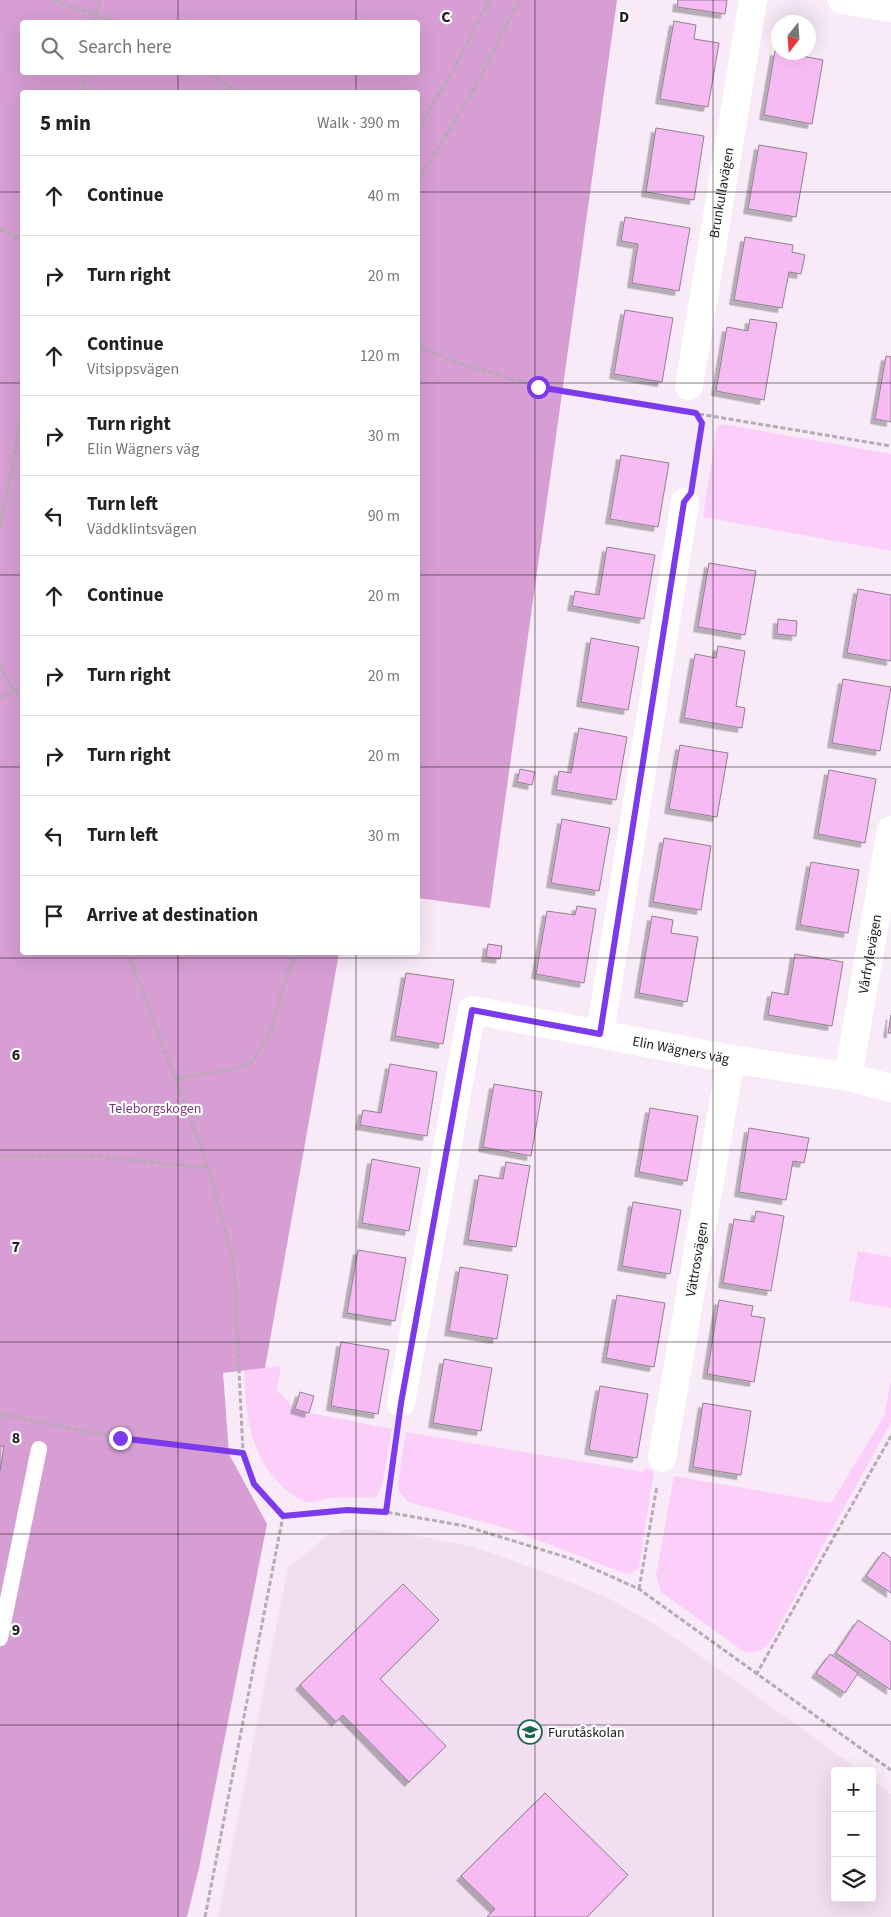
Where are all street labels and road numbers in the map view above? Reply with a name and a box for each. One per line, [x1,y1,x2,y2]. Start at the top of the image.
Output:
street label: Brunkullavägen [705,146,739,240]
street label: Vårfrylevägen [854,913,887,995]
street label: Elin Wägners väg [631,1032,731,1069]
street label: Vättrosvägen [681,1220,714,1298]

